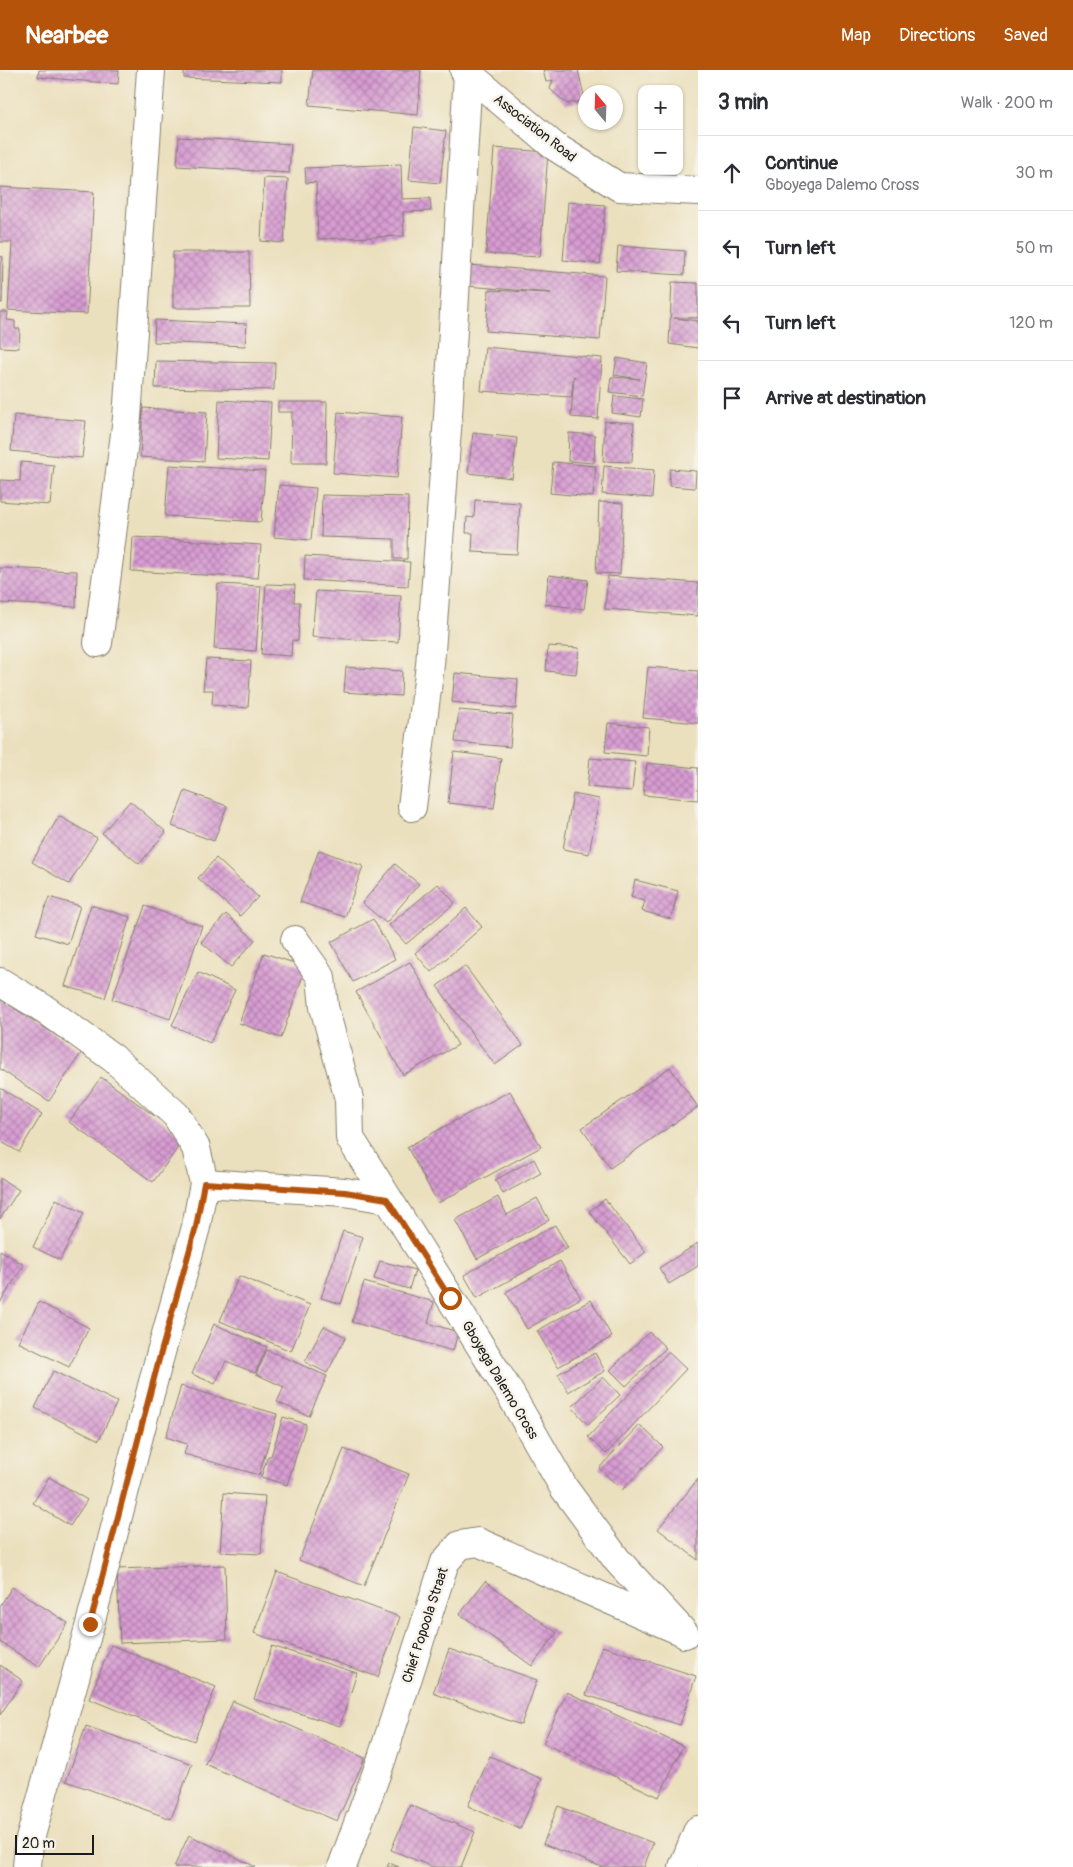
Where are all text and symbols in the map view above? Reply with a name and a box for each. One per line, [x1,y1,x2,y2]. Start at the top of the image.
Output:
text: Nearbee [25,21,108,50]
text: Map [841,24,871,47]
text: Directions [899,24,975,47]
text: Saved [1003,24,1048,47]
north arrow [578,85,623,130]
map controls [638,85,683,175]
button: + [638,85,683,130]
text: 3 min [718,89,768,116]
street label: Association Road [490,90,580,166]
text: Walk · 200 m [961,93,1053,113]
button: − [638,130,683,175]
text: Continue [765,151,838,175]
icon: ahead [718,159,746,187]
text: 30 m [1015,163,1053,183]
text: Gboyega Dalemo Cross [765,175,919,195]
icon: left [718,234,746,262]
text: Turn left [765,236,835,260]
text: 50 m [1016,238,1053,258]
icon: left [718,309,746,337]
text: Turn left [765,311,835,335]
text: 120 m [1009,313,1053,333]
icon: arrive [718,384,746,412]
text: Arrive at destination [765,386,926,410]
route start [439,1287,462,1310]
street label: Gboyega Dalemo Cross [458,1318,542,1443]
street label: Chief Popoola Straat [398,1565,452,1685]
route end [79,1613,102,1636]
scale bar [15,1832,94,1855]
text: 20 m [22,1835,55,1852]

